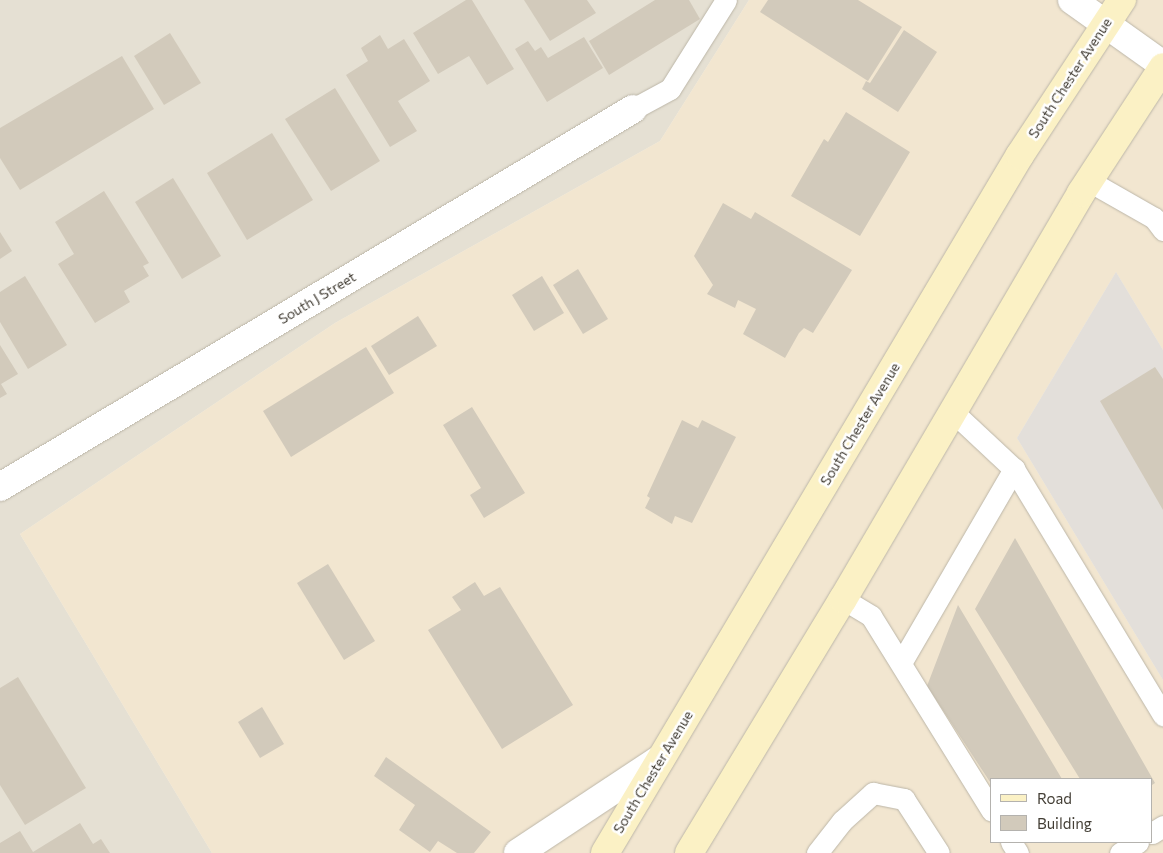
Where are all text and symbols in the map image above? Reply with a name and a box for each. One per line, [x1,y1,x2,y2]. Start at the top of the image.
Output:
street label: South Chester Avenue [1025,15,1115,141]
street label: South J Street [275,268,359,328]
street label: South Chester Avenue [817,360,903,488]
street label: South Chester Avenue [610,708,696,836]
legend [990,778,1153,843]
text: Road [1037,789,1072,807]
text: Building [1037,814,1092,832]

